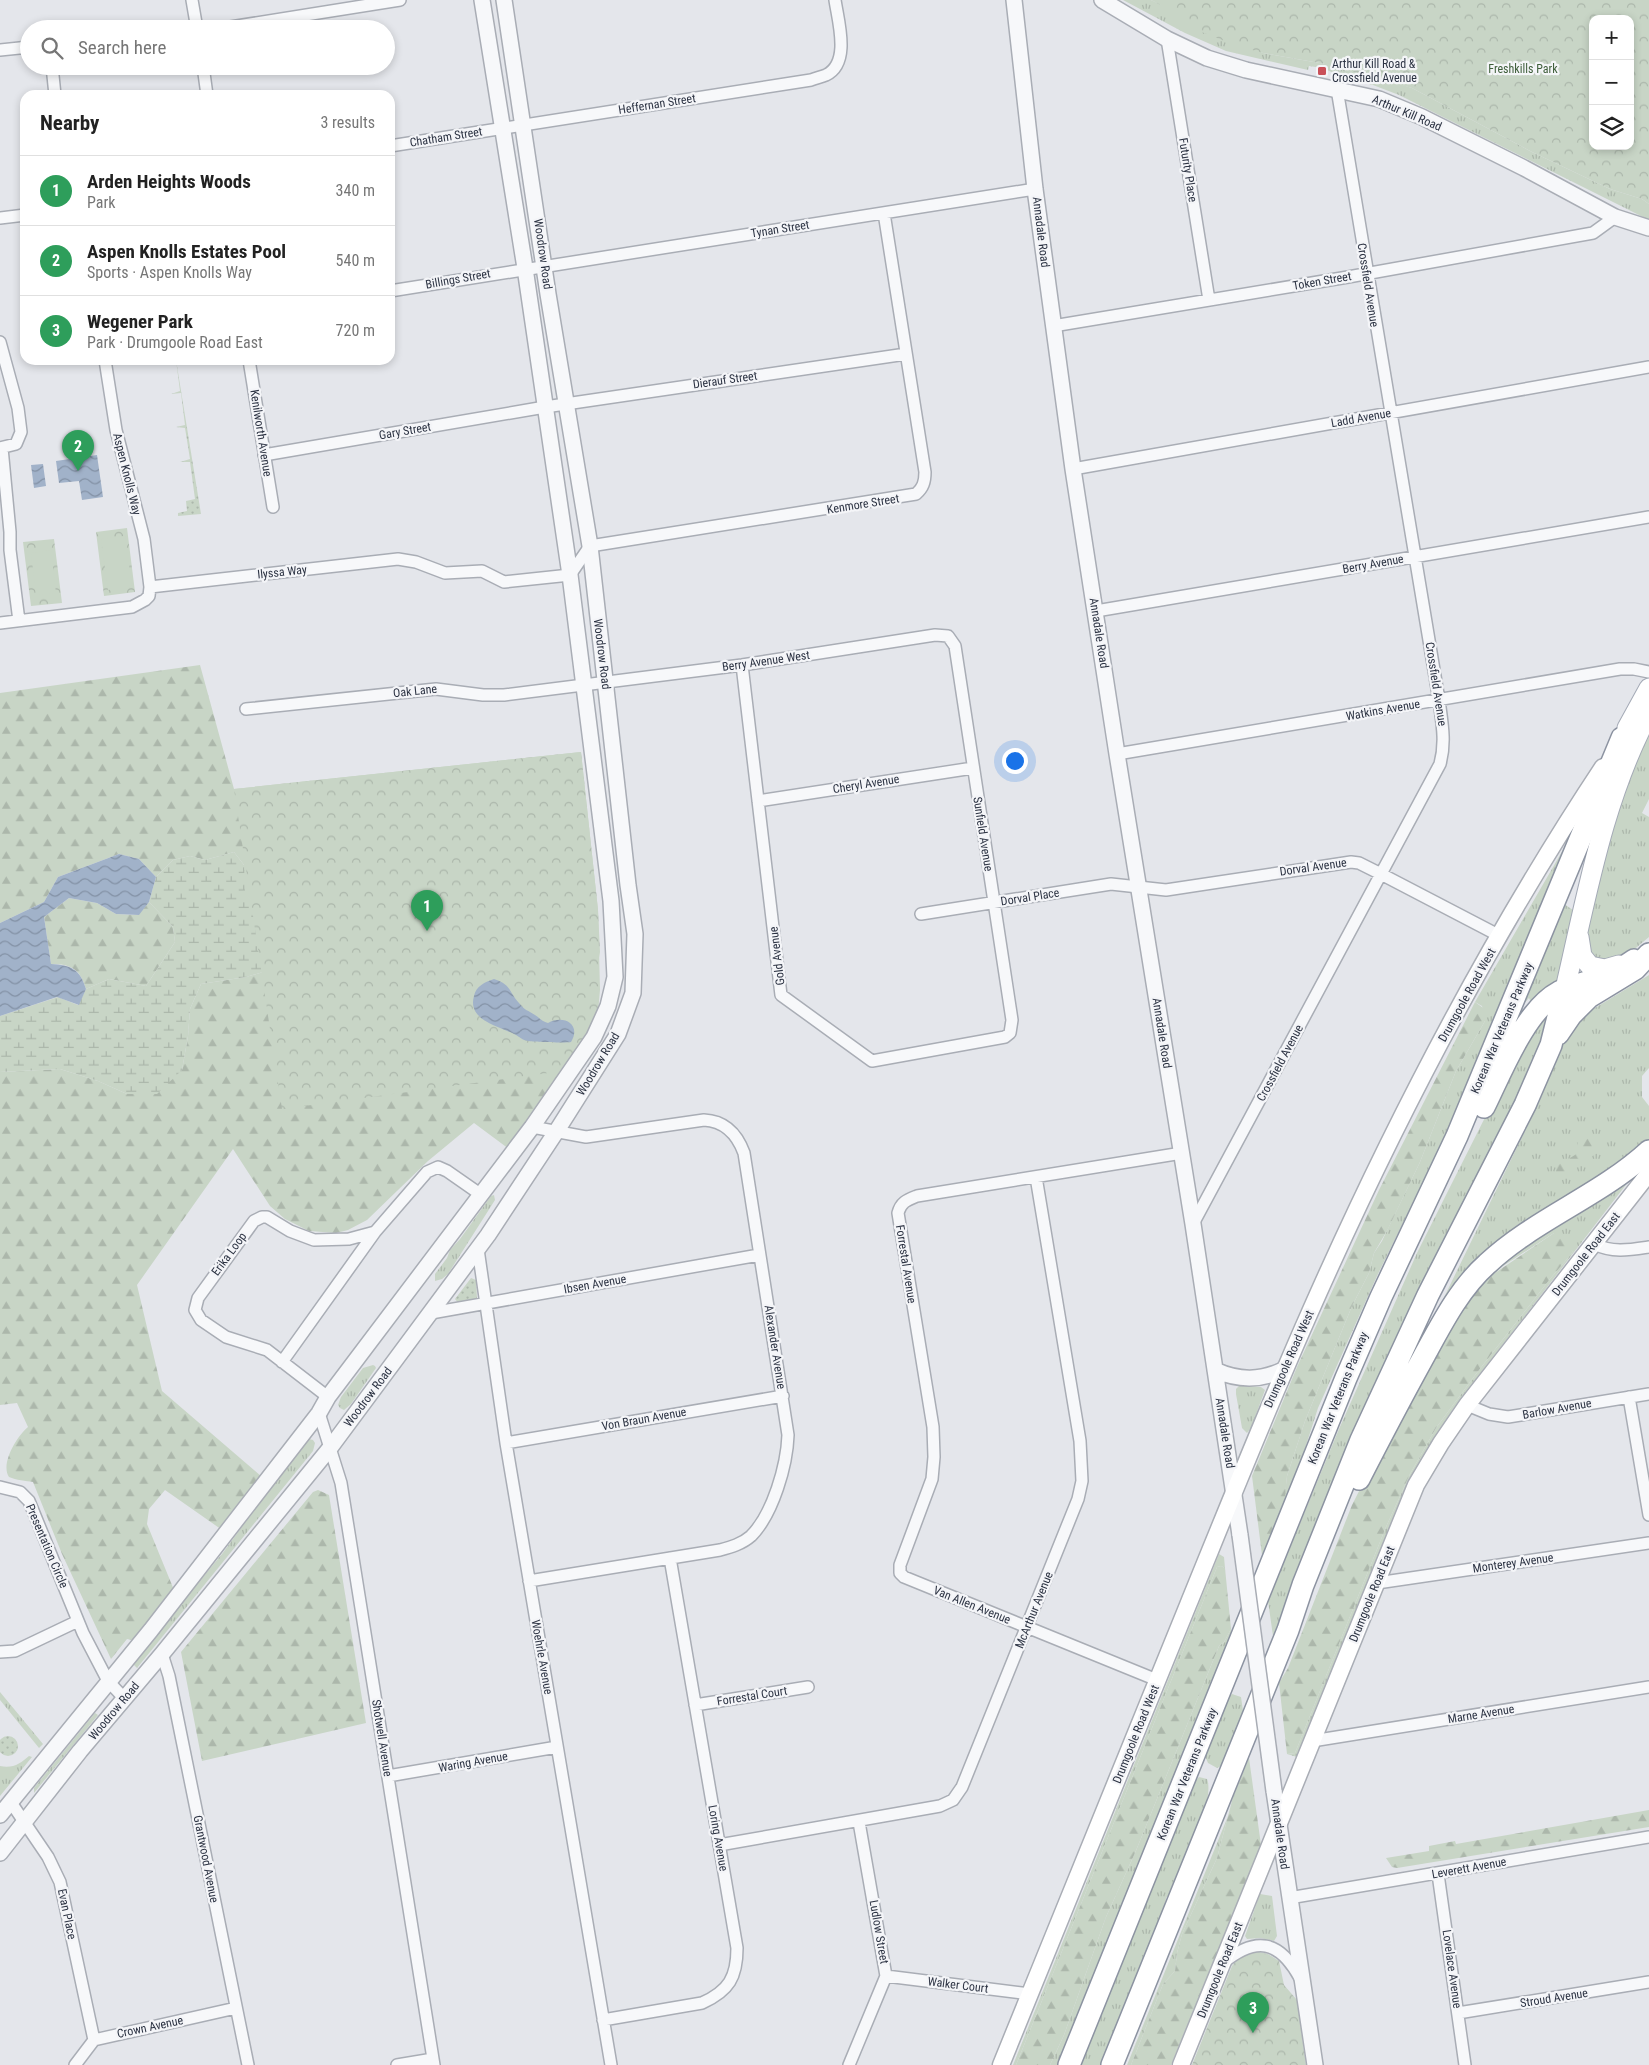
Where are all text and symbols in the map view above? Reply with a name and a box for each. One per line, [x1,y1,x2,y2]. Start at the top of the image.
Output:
map controls [1589,15,1634,150]
button: + [1589,15,1634,60]
search box [20,20,395,75]
icon: search [38,34,66,62]
text: Search here [78,36,166,59]
place label: Arthur Kill Road & Crossfield Avenue [1332,57,1417,85]
button: − [1589,60,1634,105]
park label: Freshkills Park [1488,62,1558,76]
marker: Arthur Kill Road & Crossfield Avenue [1316,65,1328,77]
street label: Heffernan Street [617,91,697,117]
street label: Arthur Kill Road [1370,92,1444,134]
button: layers [1589,105,1634,150]
text: Nearby [40,111,99,135]
text: 3 results [320,113,375,132]
street label: Chatham Street [409,124,484,150]
street label: Futurity Place [1176,137,1200,203]
text: Arden Heights Woods [87,170,251,193]
text: 1 [52,181,60,200]
text: 340 m [336,181,375,200]
text: Park [87,193,116,212]
street label: Annadale Road [1030,196,1052,268]
street label: Tynan Street [750,217,811,241]
street label: Woodrow Road [531,218,555,290]
text: Aspen Knolls Estates Pool [87,240,286,263]
street label: Crossfield Avenue [1354,242,1382,328]
text: 2 [52,251,60,270]
text: 540 m [336,251,375,270]
text: Sports · Aspen Knolls Way [87,263,252,282]
street label: Billings Street [424,266,492,292]
street label: Token Street [1292,269,1353,293]
text: Wegener Park [87,310,193,333]
text: 3 [52,321,60,340]
text: 720 m [336,321,375,340]
text: Park · Drumgoole Road East [87,333,263,352]
street label: Dierauf Street [692,368,759,391]
street label: Kenilworth Avenue [247,389,275,478]
street label: Ladd Avenue [1330,406,1392,430]
street label: Gary Street [378,419,432,442]
pin: 2 [62,430,94,471]
street label: Aspen Knolls Way [110,432,144,516]
street label: Kenmore Street [826,491,901,517]
street label: Berry Avenue [1341,552,1405,576]
street label: Ilyssa Way [256,562,308,582]
street label: Annadale Road [1087,597,1111,669]
street label: Woodrow Road [591,618,613,690]
street label: Crossfield Avenue [1422,641,1450,727]
street label: Berry Avenue West [721,648,811,674]
street label: Oak Lane [392,682,438,700]
street label: Watkins Avenue [1345,697,1422,723]
your location [1002,748,1028,774]
street label: Cheryl Avenue [832,772,901,796]
street label: Sunfield Avenue [970,796,996,873]
street label: Dorval Avenue [1279,855,1348,879]
street label: Dorval Place [1000,885,1061,909]
pin: 1 [411,890,443,931]
street label: Gold Avenue [766,925,788,986]
street label: Drumgoole Road West [1435,945,1499,1044]
street label: Korean War Veterans Parkway [1468,960,1536,1096]
street label: Annadale Road [1150,997,1174,1069]
street label: Crossfield Avenue [1254,1022,1306,1104]
street label: Woodrow Road [574,1030,622,1098]
street label: Drumgoole Road East [1549,1209,1623,1299]
street label: Forrestal Avenue [893,1224,919,1305]
street label: Erika Loop [209,1230,249,1278]
street label: Ibsen Avenue [563,1272,628,1296]
street label: Alexander Avenue [761,1304,789,1390]
street label: Drumgoole Road West [1261,1308,1317,1410]
street label: Korean War Veterans Parkway [1305,1330,1371,1466]
street label: Woodrow Road [341,1364,395,1430]
street label: Barlow Avenue [1521,1396,1593,1422]
street label: Annadale Road [1213,1397,1237,1469]
street label: Von Braun Avenue [601,1405,688,1433]
street label: Presentation Circle [23,1502,71,1590]
street label: Drumgoole Road East [1346,1544,1398,1644]
street label: Monterey Avenue [1472,1550,1555,1576]
street label: McArthur Avenue [1012,1569,1056,1650]
street label: Van Allen Avenue [931,1583,1013,1627]
street label: Woehrle Avenue [529,1618,556,1696]
street label: Woodrow Road [86,1679,142,1743]
street label: Drumgoole Road West [1110,1682,1162,1785]
street label: Forrestal Court [716,1683,789,1708]
street label: Shotwell Avenue [369,1698,395,1778]
street label: Marne Avenue [1447,1702,1516,1726]
street label: Korean War Veterans Parkway [1154,1706,1220,1842]
street label: Waring Avenue [437,1749,509,1775]
street label: Annadale Road [1268,1798,1292,1870]
street label: Loring Avenue [705,1804,731,1873]
street label: Grantwood Avenue [191,1814,221,1904]
street label: Leverett Avenue [1431,1854,1508,1881]
street label: Evan Place [55,1887,79,1941]
street label: Ludlow Street [866,1899,892,1965]
street label: Drumgoole Road East [1194,1920,1246,2020]
street label: Lovelace Avenue [1440,1929,1465,2010]
street label: Walker Court [927,1974,990,1996]
street label: Stroud Avenue [1519,1986,1589,2010]
pin: 3 [1237,1992,1269,2033]
street label: Crown Avenue [116,2013,185,2041]

